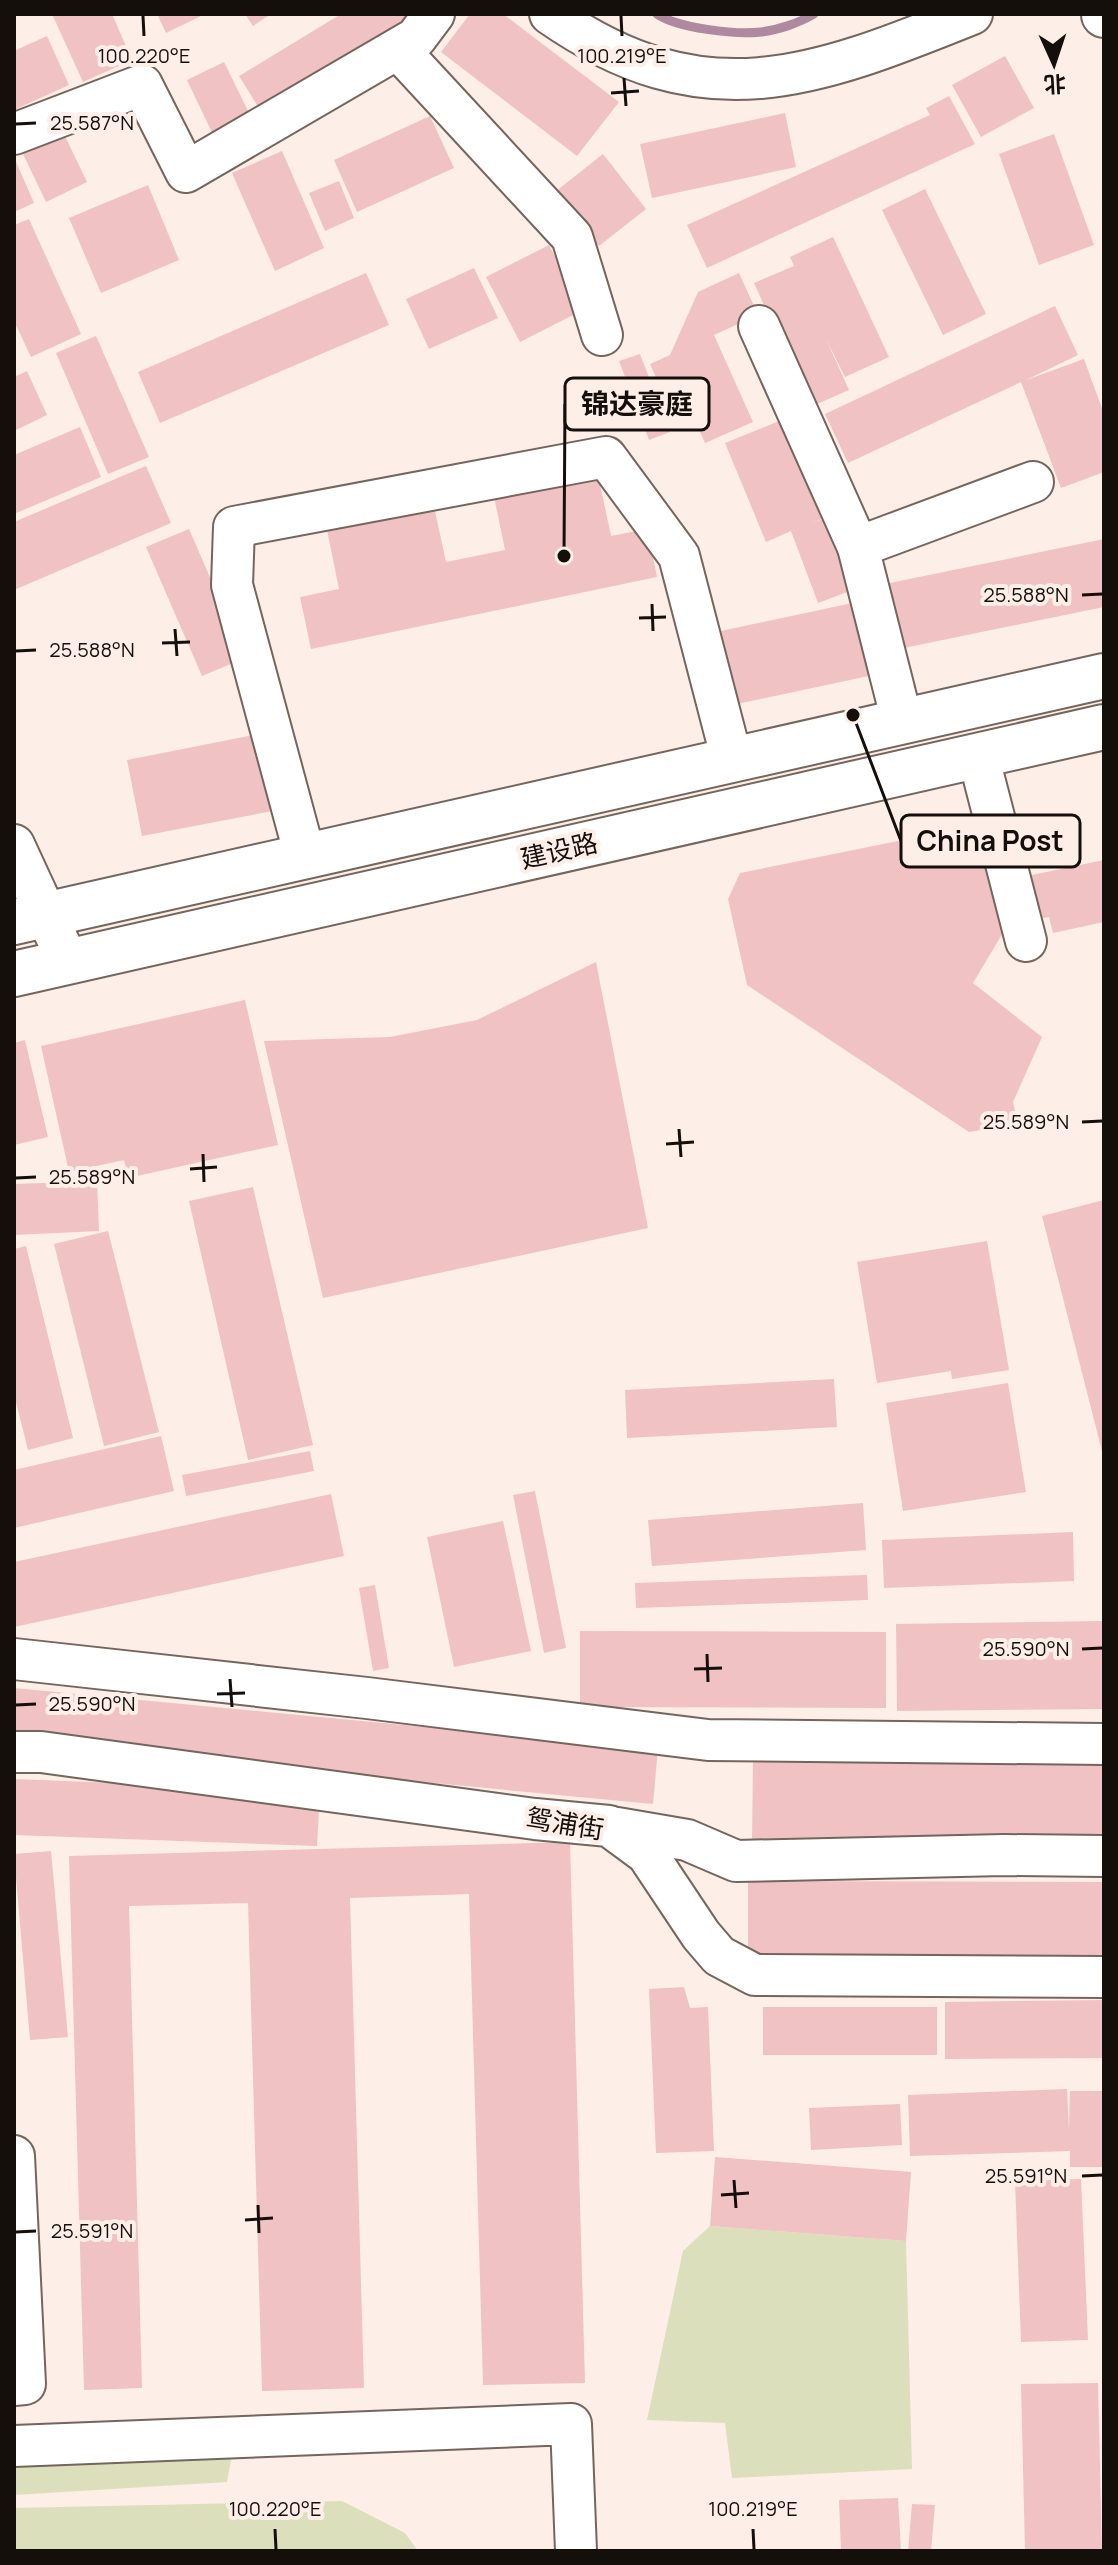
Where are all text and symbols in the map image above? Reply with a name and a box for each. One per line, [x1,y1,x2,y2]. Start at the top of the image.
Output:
north arrow [1014,24,1094,104]
text: 100.220°E [98,42,190,69]
text: 100.219°E [577,42,667,69]
text: 北 [1043,68,1067,100]
text: 25.587°N [50,109,134,136]
callout: 锦达豪庭 [565,378,709,430]
text: 锦达豪庭 [581,384,693,422]
text: 25.588°N [983,581,1069,608]
text: 25.588°N [49,636,135,663]
callout: China Post [901,815,1080,867]
text: China Post [916,821,1064,859]
street label: 建设路 [517,824,601,876]
text: 25.589°N [983,1108,1069,1135]
text: 25.589°N [49,1163,135,1190]
text: 25.590°N [983,1635,1069,1662]
text: 25.590°N [49,1690,135,1717]
street label: 鸳浦街 [524,1799,606,1847]
text: 25.591°N [985,2162,1067,2189]
text: 25.591°N [51,2217,133,2244]
text: 100.220°E [229,2495,321,2522]
text: 100.219°E [708,2495,798,2522]

